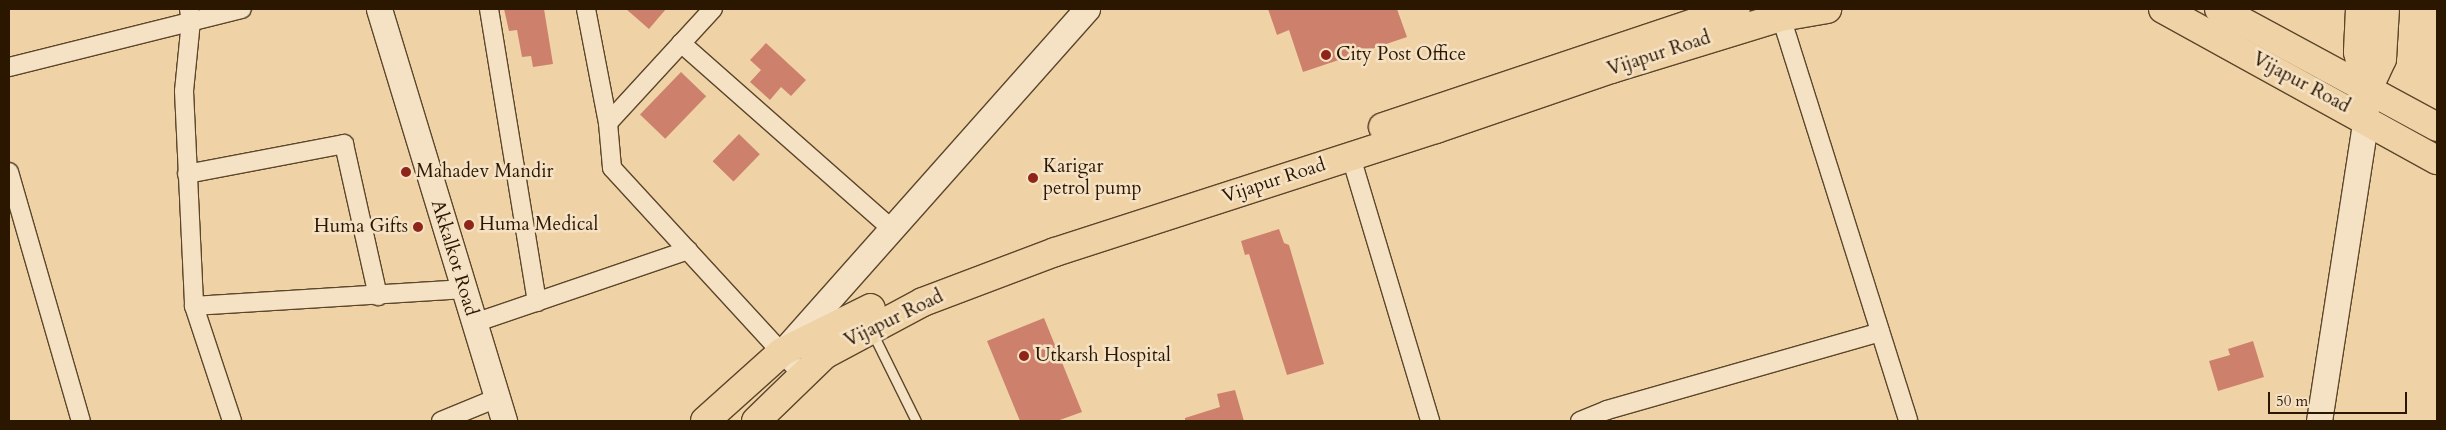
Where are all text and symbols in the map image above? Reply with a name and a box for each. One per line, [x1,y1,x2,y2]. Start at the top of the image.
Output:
street label: Vijapur Road [1605,27,1713,81]
place label: City Post Office [1336,44,1466,66]
street label: Vijapur Road [2248,48,2354,118]
marker: City Post Office [1320,49,1332,61]
street label: Vijapur Road [1220,154,1328,208]
place label: Karigar petrol pump [1043,156,1142,200]
place label: Mahadev Mandir [416,161,553,183]
marker: Mahadev Mandir [400,166,412,178]
marker: Karigar petrol pump [1027,172,1039,184]
street label: Akkalkot Road [426,197,482,319]
place label: Huma Medical [479,214,598,236]
place label: Huma Gifts [314,216,408,238]
marker: Huma Medical [463,219,475,231]
marker: Huma Gifts [412,221,424,233]
street label: Vijapur Road [841,285,947,353]
place label: Utkarsh Hospital [1035,345,1171,367]
marker: Utkarsh Hospital [1017,349,1031,363]
scale bar [2271,382,2410,414]
text: 50 m [2276,391,2308,411]

